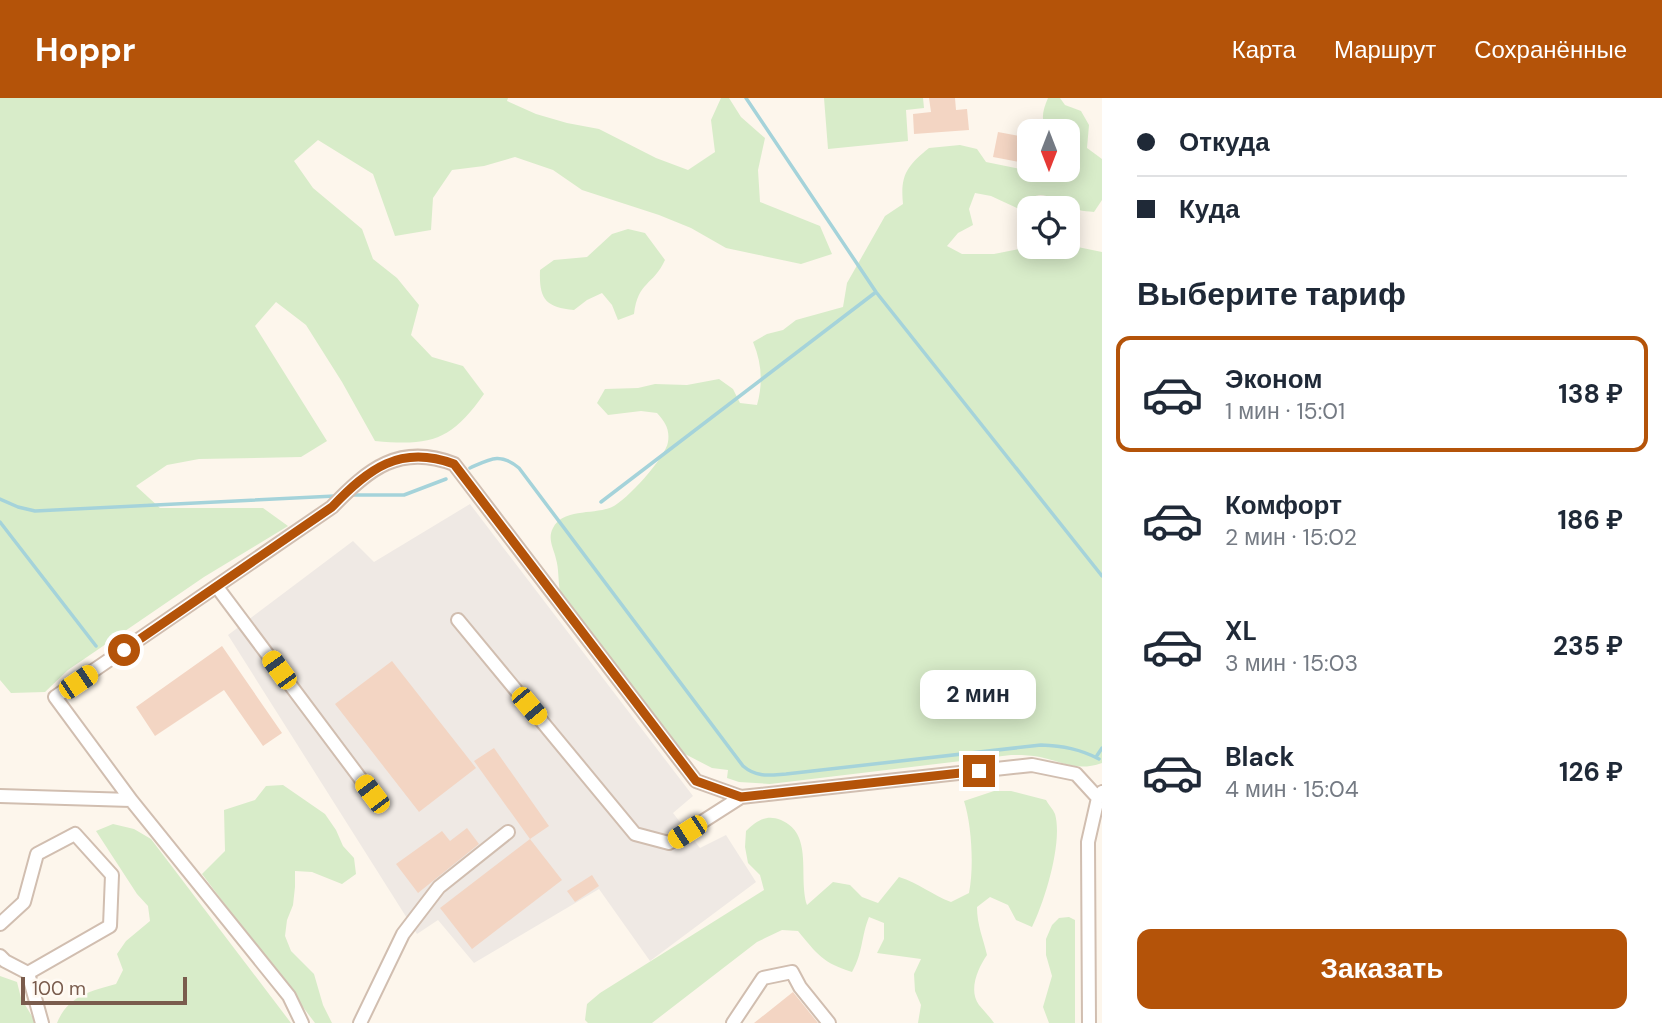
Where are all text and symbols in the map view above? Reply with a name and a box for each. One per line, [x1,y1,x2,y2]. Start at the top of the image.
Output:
text: Hoppr [35,28,135,71]
text: Карта [1232,34,1296,65]
text: Маршрут [1334,34,1436,65]
text: Сохранённые [1474,34,1627,65]
north arrow [1017,119,1080,182]
map controls [1017,119,1080,259]
text: Откуда [1179,125,1270,159]
text: Куда [1179,192,1240,226]
button: locate [1017,196,1080,259]
text: Выберите тариф [1137,273,1406,315]
text: Эконом [1225,362,1323,396]
icon: car [1141,363,1204,426]
text: 138 ₽ [1558,377,1623,411]
text: 1 мин · 15:01 [1225,396,1345,426]
text: Комфорт [1225,488,1342,522]
icon: car [1141,489,1204,552]
text: 186 ₽ [1557,503,1623,537]
text: 2 мин · 15:02 [1225,522,1357,552]
text: XL [1225,614,1257,648]
icon: car [1141,615,1204,678]
text: 235 ₽ [1553,629,1623,663]
route start [108,634,140,666]
car [259,647,300,693]
text: 3 мин · 15:03 [1225,648,1358,678]
car [55,662,102,702]
callout: 2 мин [921,670,1037,718]
text: 2 мин [946,679,1010,709]
car [508,683,551,729]
text: Black [1225,740,1295,774]
icon: car [1141,741,1204,804]
route end [963,755,995,787]
text: 126 ₽ [1559,755,1623,789]
car [351,771,394,817]
text: 4 мин · 15:04 [1225,774,1359,804]
car [664,812,711,852]
button: Заказать [1137,929,1627,1009]
scale bar [21,974,187,1006]
text: 100 m [32,976,86,1001]

